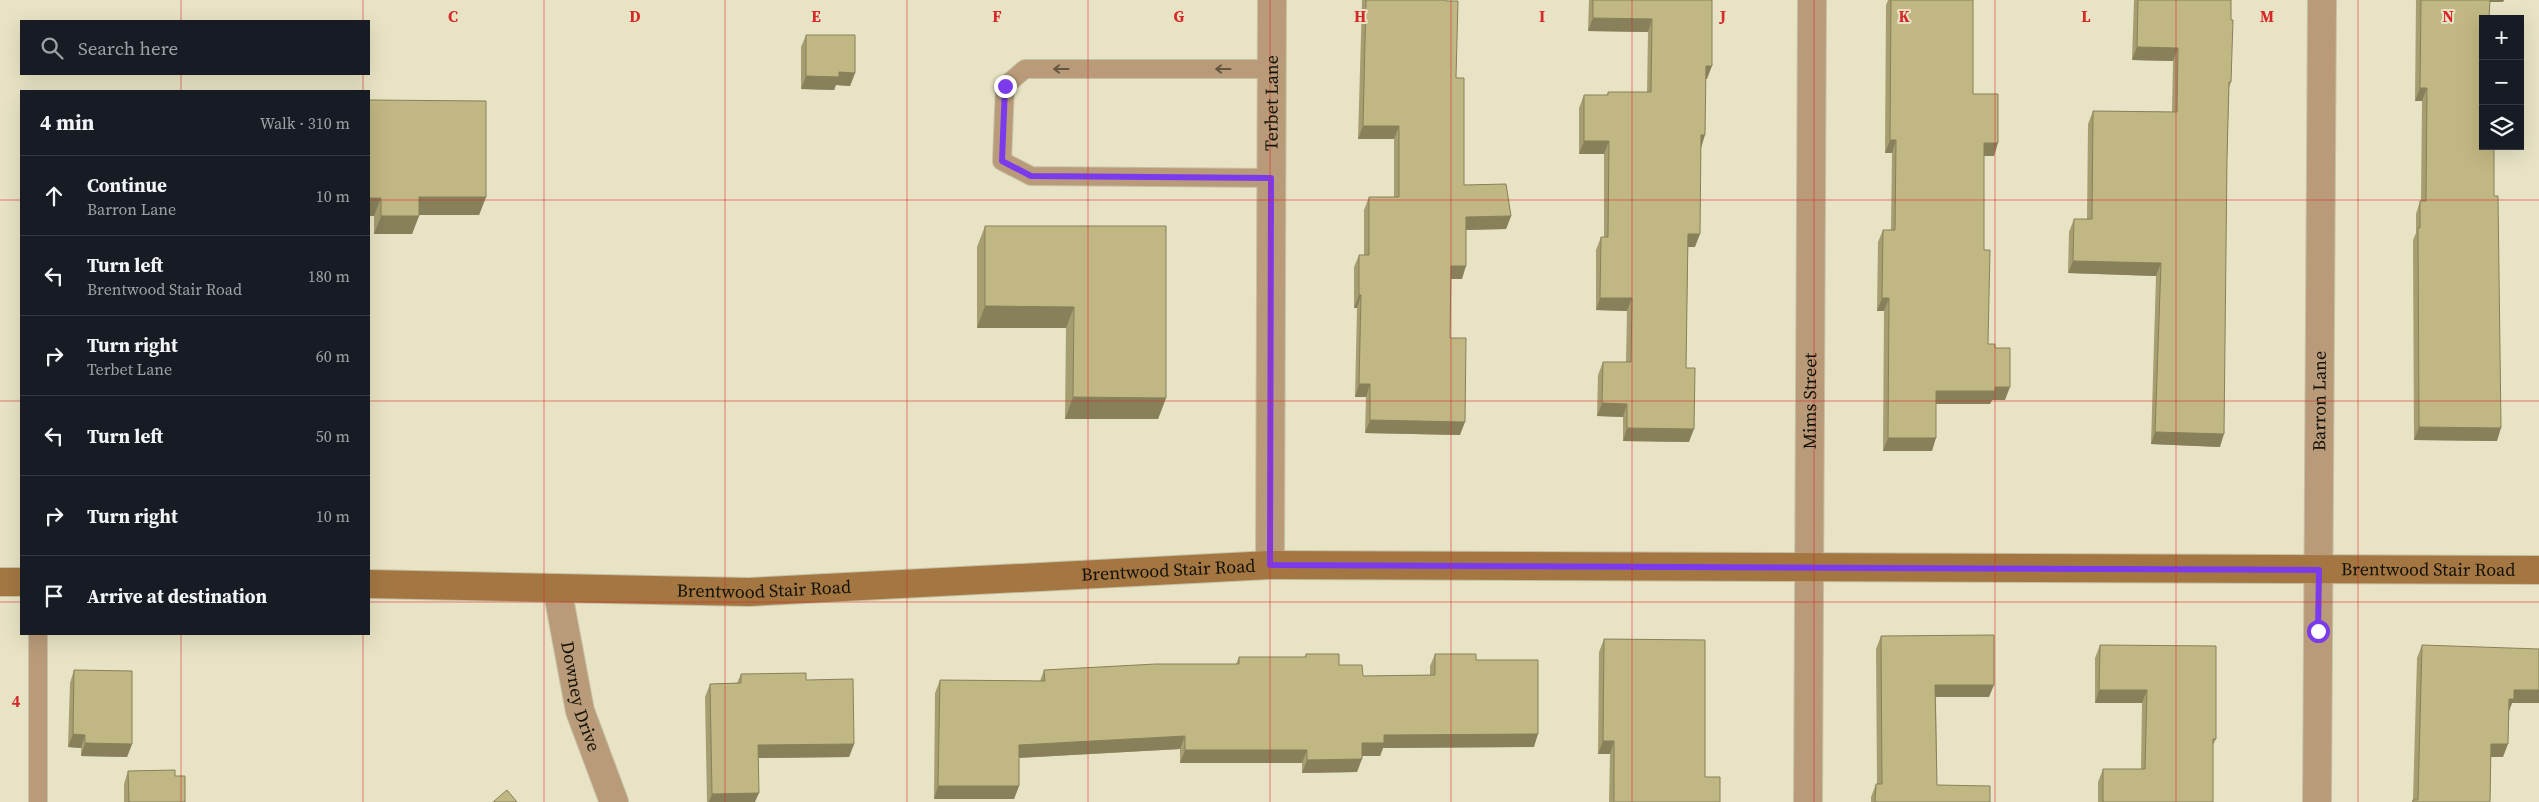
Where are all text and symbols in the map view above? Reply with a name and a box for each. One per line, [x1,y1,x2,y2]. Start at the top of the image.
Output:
text: C [448,5,458,27]
text: D [629,5,641,27]
text: E [811,5,821,27]
text: F [992,5,1002,27]
text: G [1174,5,1185,27]
text: H [1354,5,1366,27]
text: I [1539,5,1545,27]
text: J [1719,5,1726,27]
text: K [1898,5,1910,27]
text: L [2081,5,2091,27]
text: M [2260,5,2274,27]
text: N [2442,5,2454,27]
map controls [2479,15,2524,150]
button: + [2479,15,2524,60]
search box [20,20,370,75]
icon: search [38,34,66,62]
text: Search here [78,35,178,61]
street label: Terbet Lane [1258,55,1284,151]
button: − [2479,60,2524,105]
one-way arrow [1053,64,1069,74]
one-way arrow [1215,64,1232,74]
route end [994,75,1017,98]
button: layers [2479,105,2524,150]
text: 4 min [40,108,95,137]
text: Walk · 310 m [260,112,350,134]
text: Continue [87,172,167,198]
icon: ahead [40,182,68,210]
text: 10 m [316,185,350,207]
text: Barron Lane [87,198,176,220]
text: Turn left [87,252,163,278]
icon: left [40,262,68,290]
text: 180 m [308,265,350,287]
text: Brentwood Stair Road [87,278,242,300]
text: Turn right [87,332,178,358]
icon: right [40,342,68,370]
text: 60 m [316,345,350,367]
street label: Barron Lane [2306,351,2332,451]
street label: Mims Street [1797,353,1822,449]
text: Terbet Lane [87,358,172,380]
icon: left [40,422,68,450]
text: Turn left [87,423,163,449]
text: 50 m [316,425,350,447]
icon: right [40,502,68,530]
text: Turn right [87,503,178,529]
text: 10 m [316,505,350,527]
street label: Brentwood Stair Road [1081,553,1256,587]
street label: Brentwood Stair Road [2341,556,2516,582]
street label: Brentwood Stair Road [676,574,852,604]
icon: arrive [40,582,68,610]
text: Arrive at destination [87,583,267,609]
route start [2307,620,2330,643]
street label: Downey Drive [555,639,607,755]
text: 4 [12,690,21,712]

